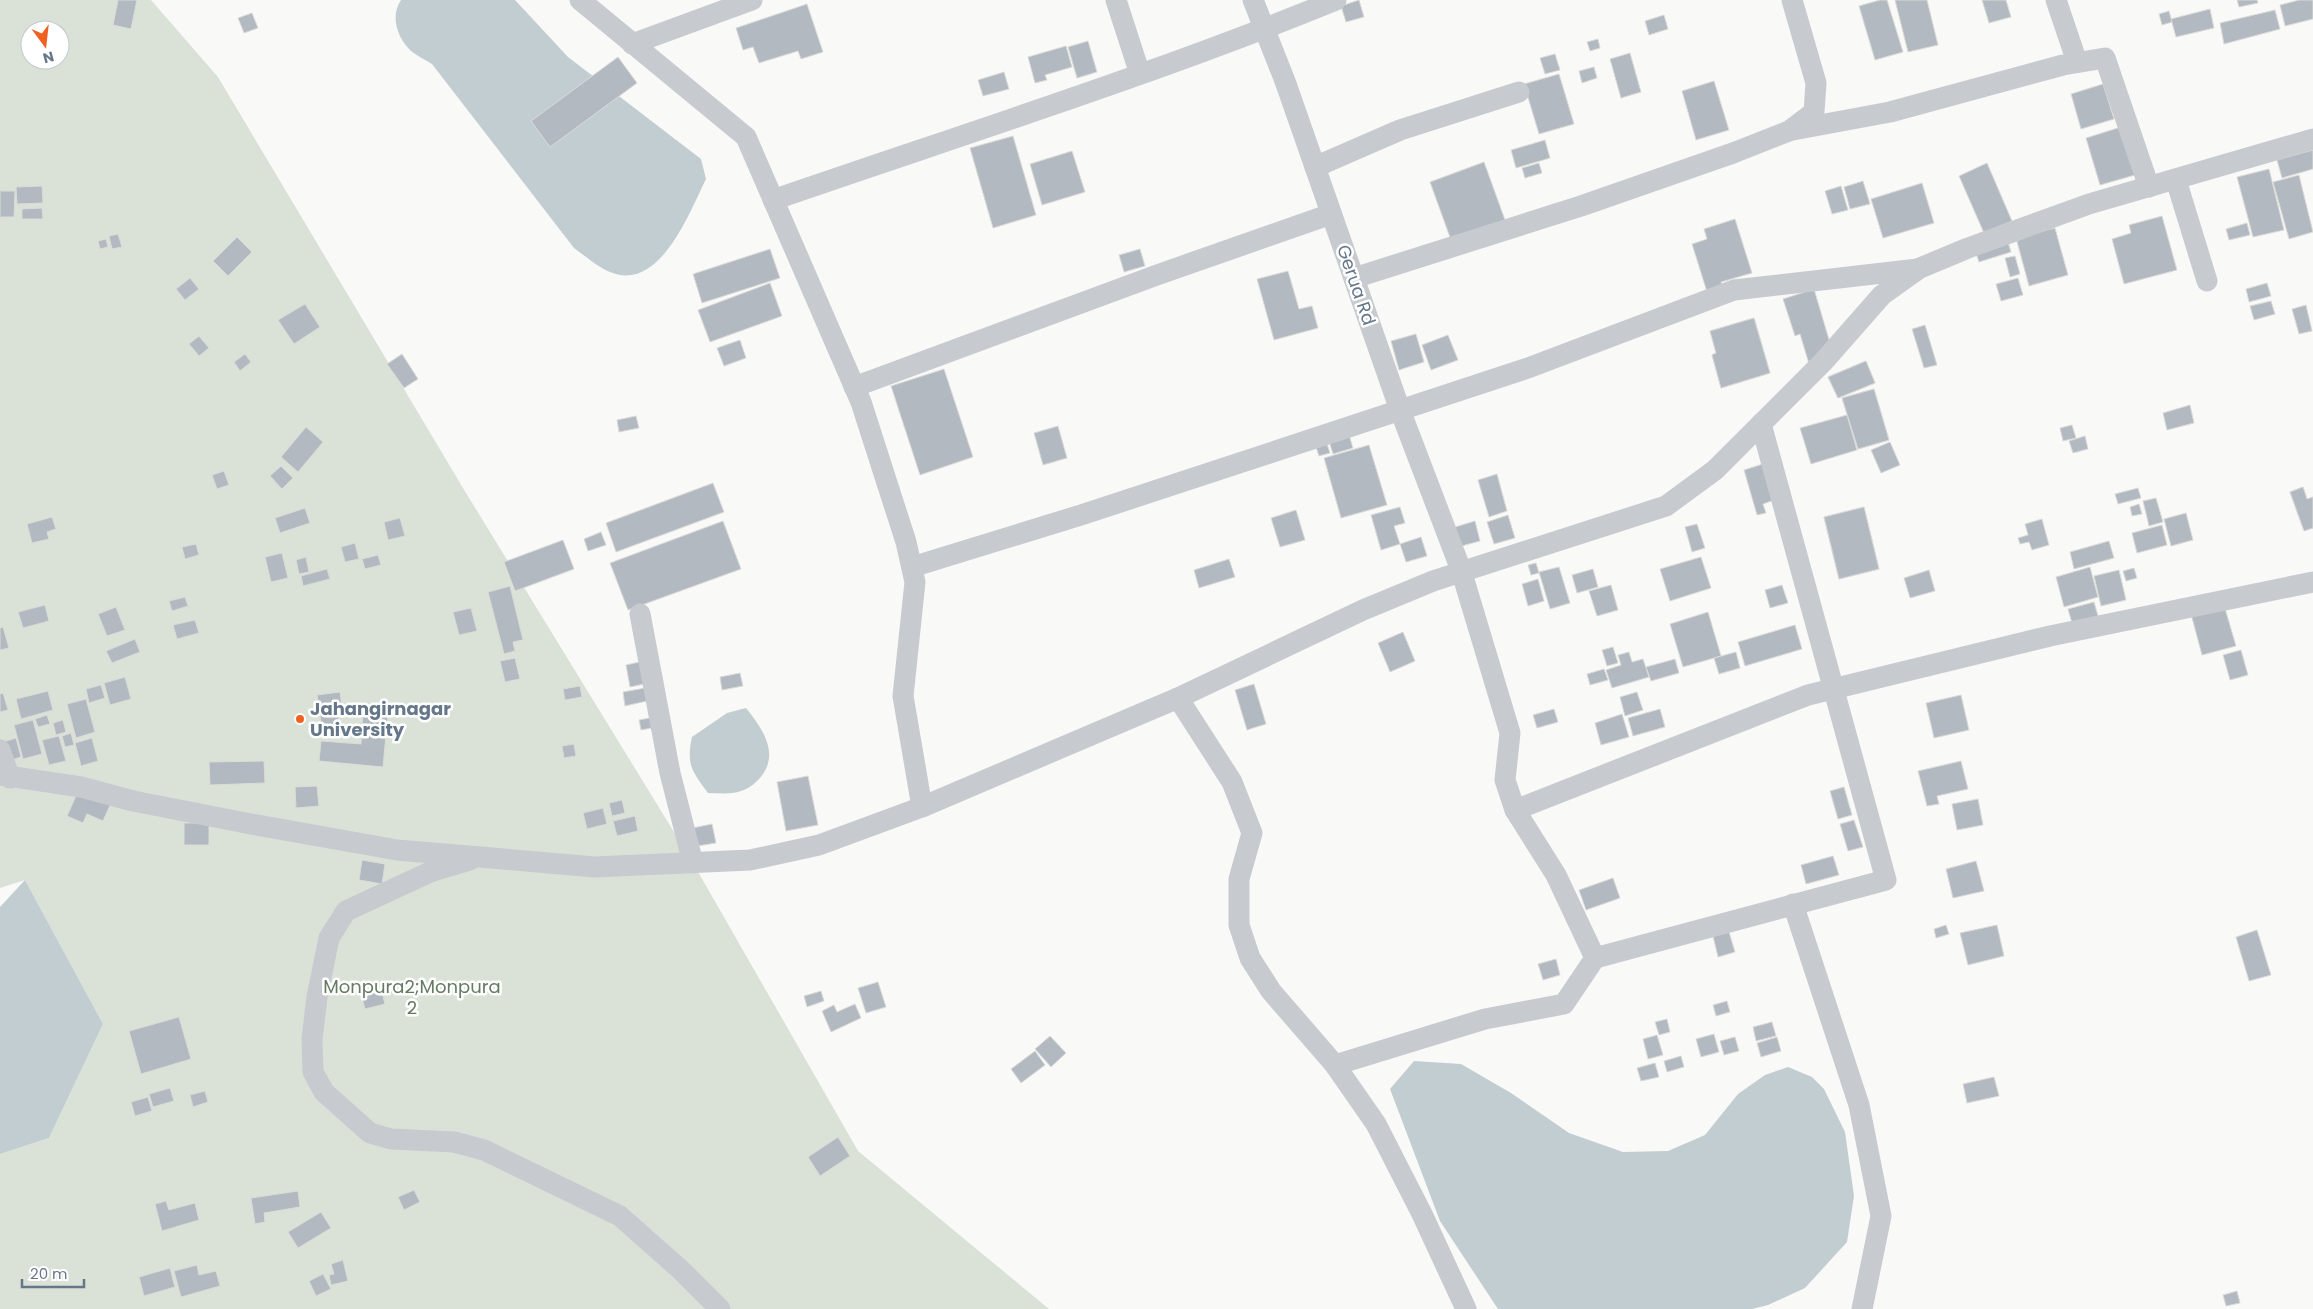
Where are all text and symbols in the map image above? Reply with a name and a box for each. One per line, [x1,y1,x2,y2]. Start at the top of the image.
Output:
north arrow [20,20,70,70]
text: N [41,47,56,69]
street label: Gerua Rd [1331,241,1382,328]
place label: Jahangirnagar University [310,696,451,742]
marker: Jahangirnagar University [294,713,306,725]
park label: Monpura2;Monpura 2 [323,974,501,1020]
scale bar [22,1256,85,1288]
text: 20 m [30,1263,68,1284]

